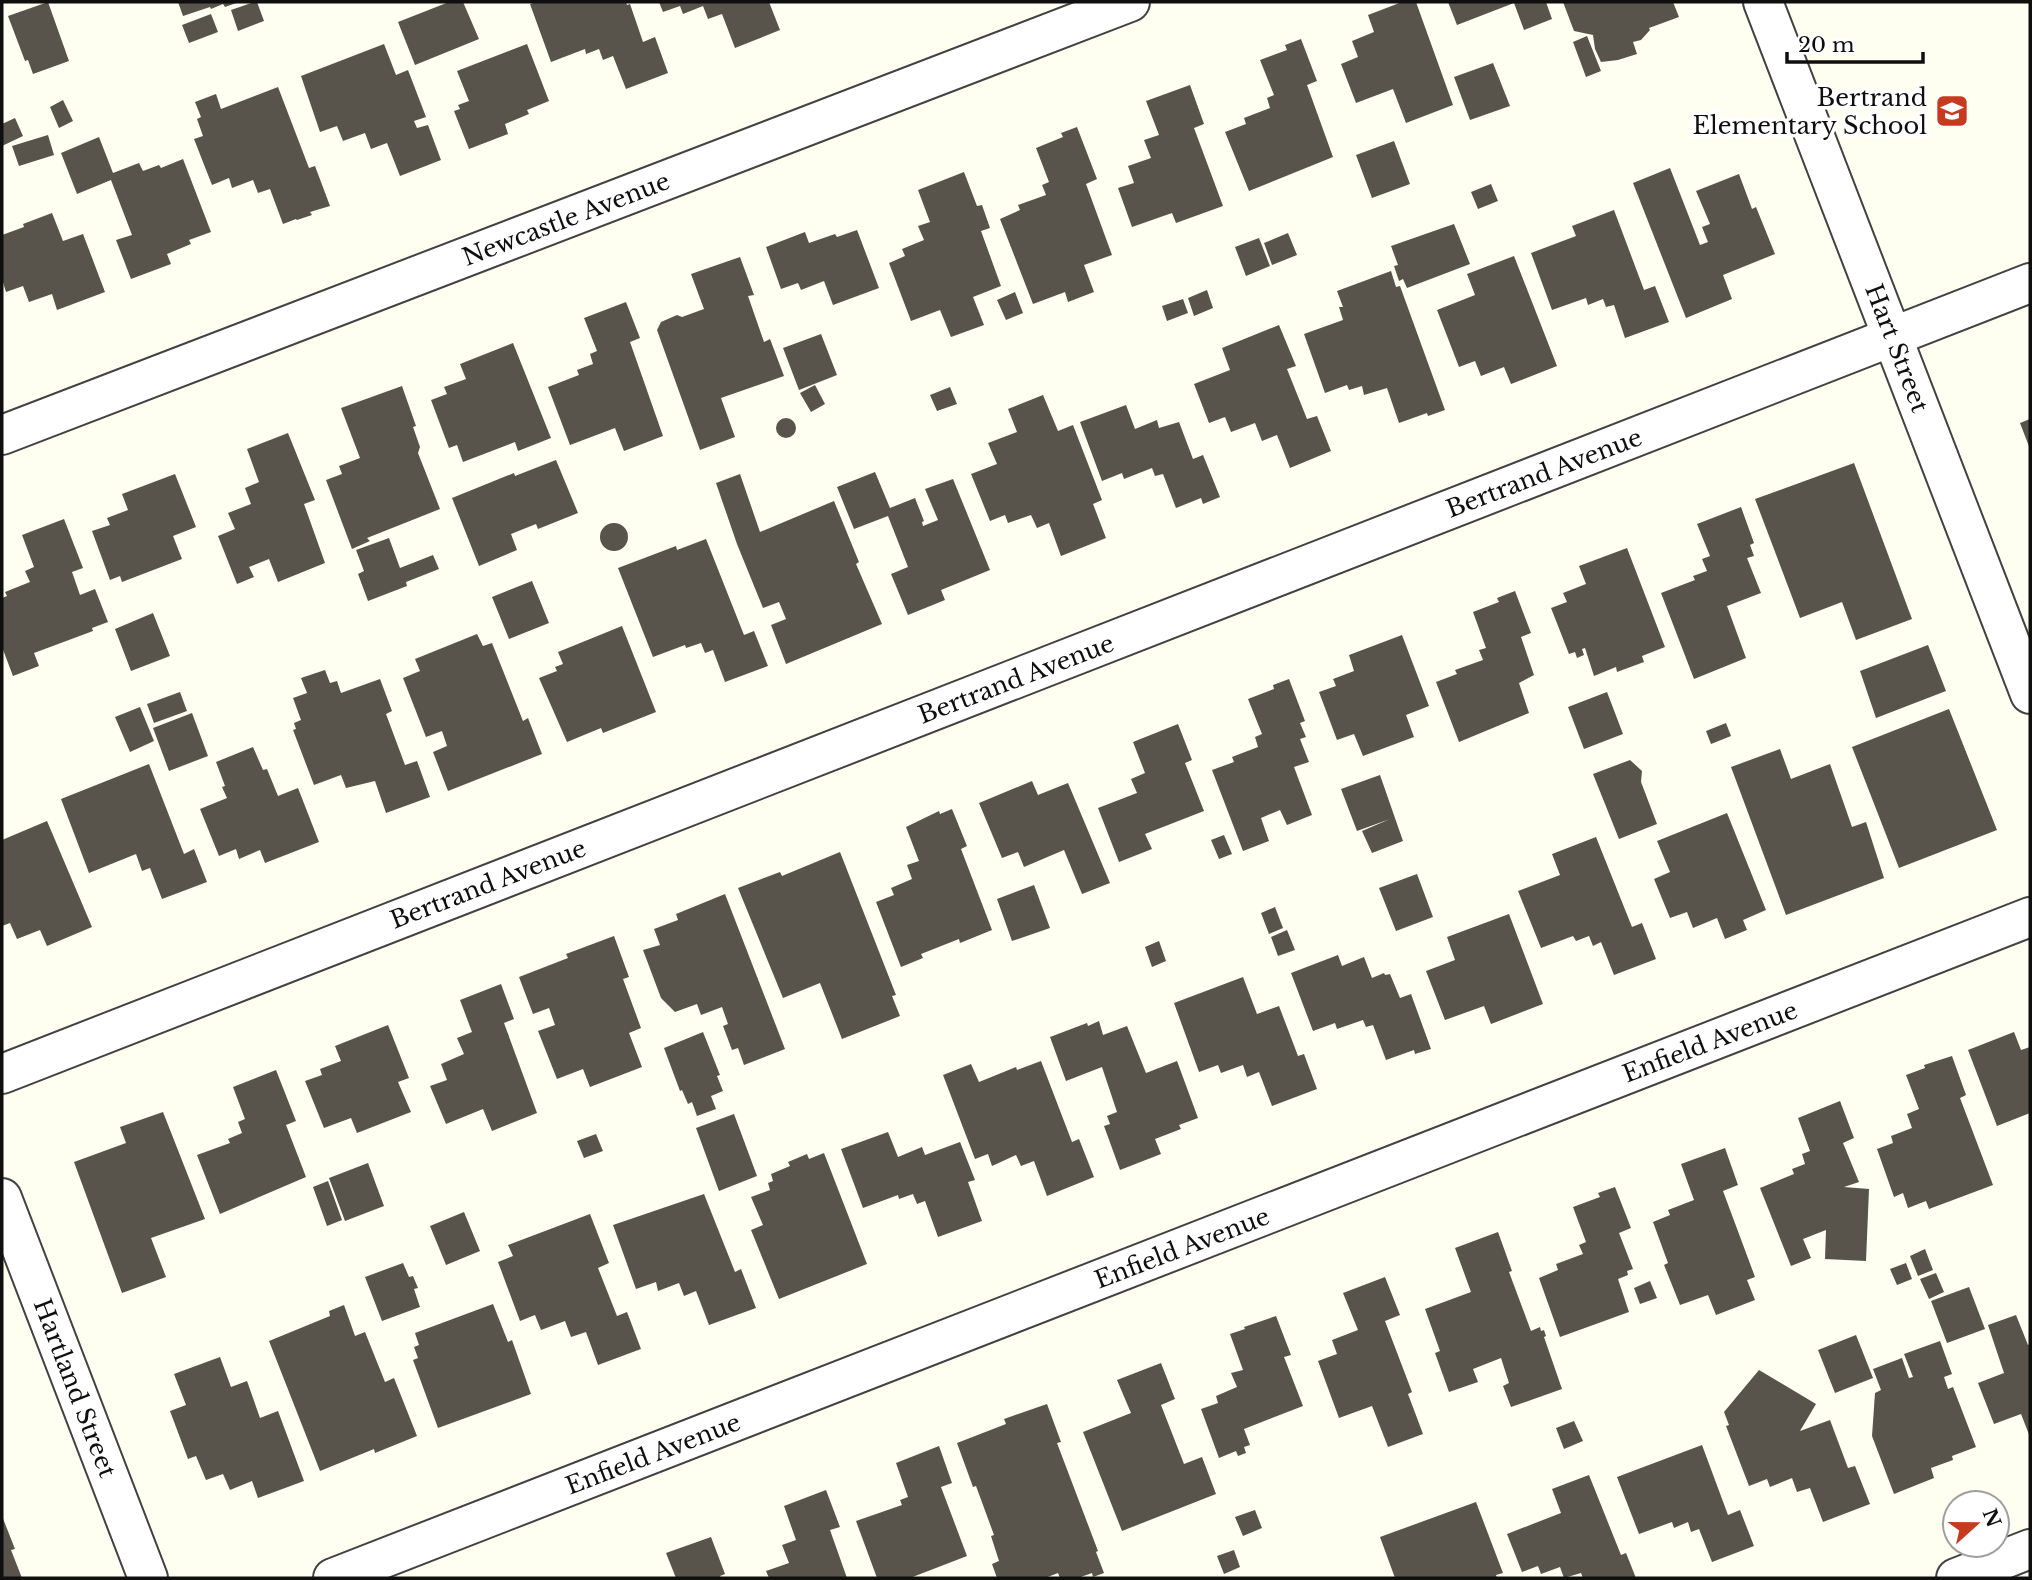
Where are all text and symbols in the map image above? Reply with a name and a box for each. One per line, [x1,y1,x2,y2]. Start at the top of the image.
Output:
scale bar [1787,21,1924,65]
text: 20 m [1798,32,1855,58]
place label: Bertrand Elementary School [1693,83,1927,140]
school or university icon: Bertrand Elementary School [1933,92,1971,130]
street label: Newcastle Avenue [458,166,674,272]
street label: Hart Street [1859,280,1935,416]
street label: Bertrand Avenue [1442,422,1646,524]
street label: Bertrand Avenue [914,628,1118,730]
street label: Bertrand Avenue [386,833,590,935]
street label: Enfield Avenue [1619,995,1801,1089]
street label: Enfield Avenue [1091,1201,1273,1295]
street label: Hartland Street [28,1295,122,1481]
street label: Enfield Avenue [562,1407,744,1501]
north arrow [1941,1489,2011,1559]
text: N [1977,1506,2005,1531]

